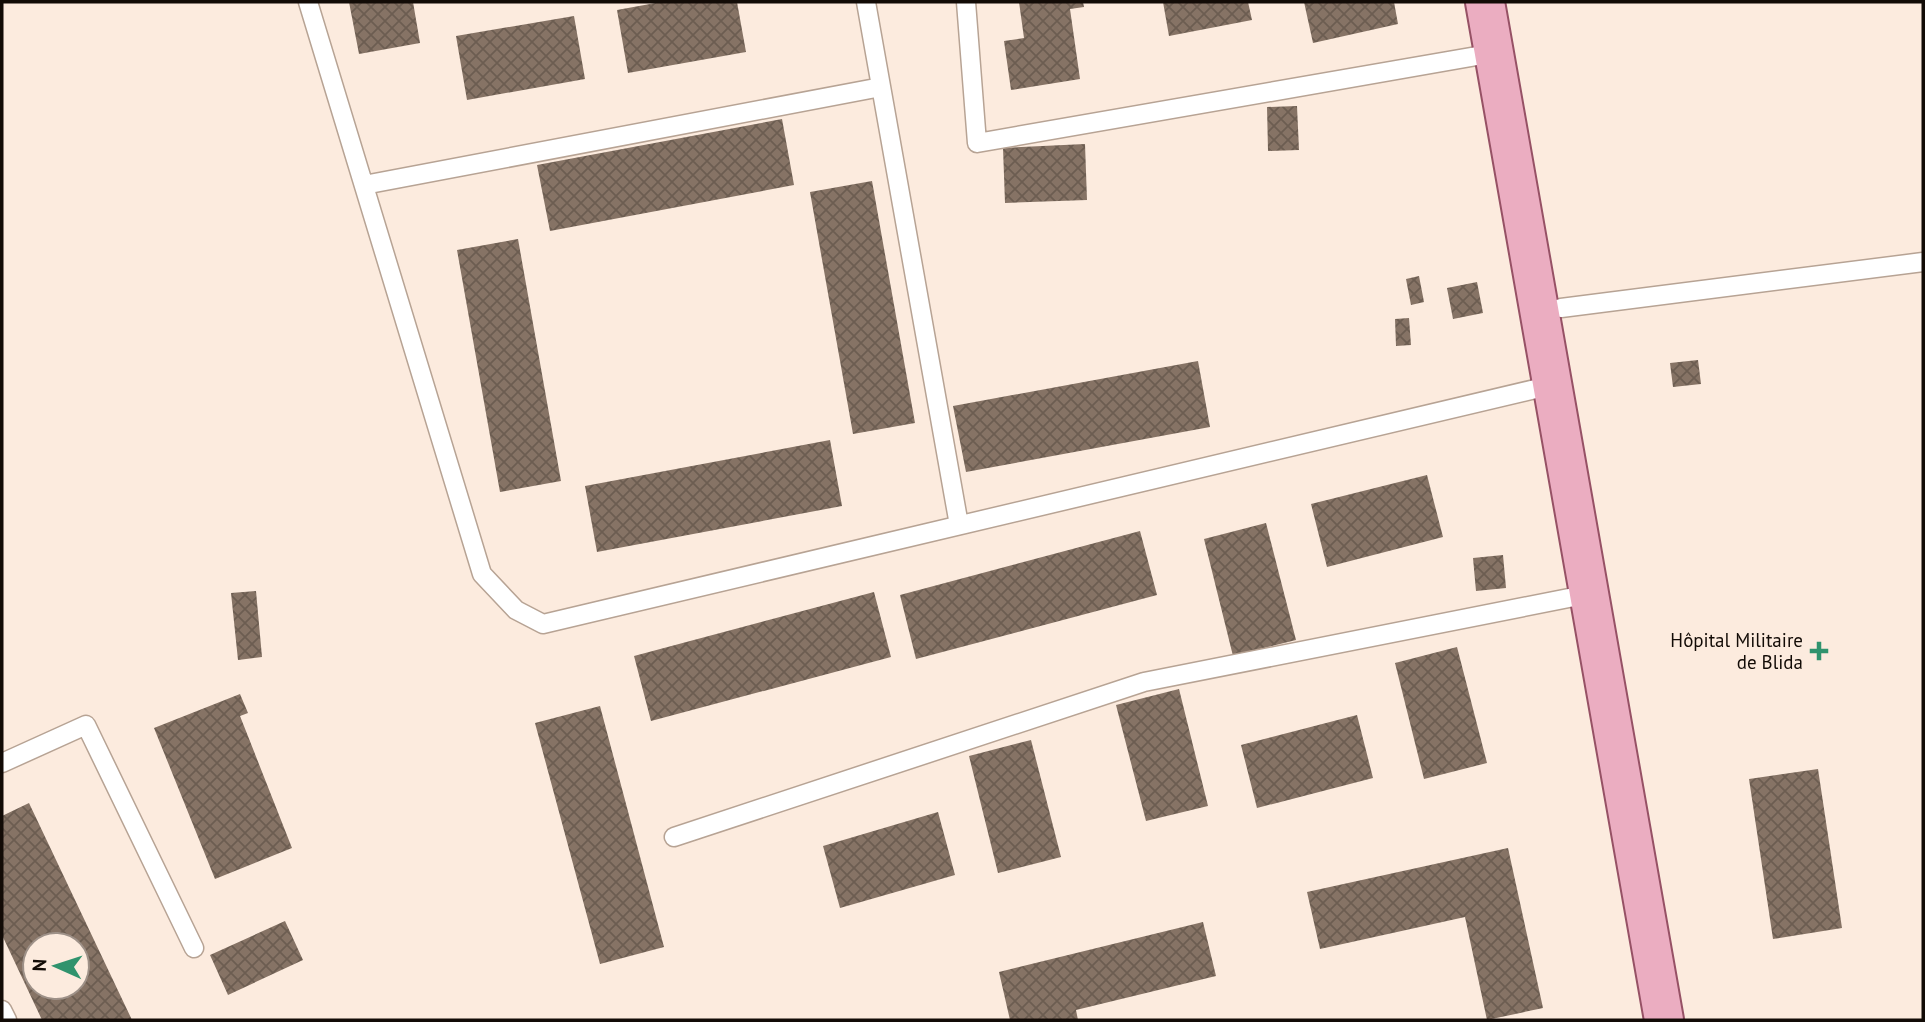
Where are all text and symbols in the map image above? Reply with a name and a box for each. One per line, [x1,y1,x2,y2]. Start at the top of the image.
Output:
place label: Hôpital Militaire de Blida [1670,628,1803,674]
marker: Hôpital Militaire de Blida [1809,641,1829,661]
north arrow [21,931,91,1001]
text: N [27,958,51,972]

